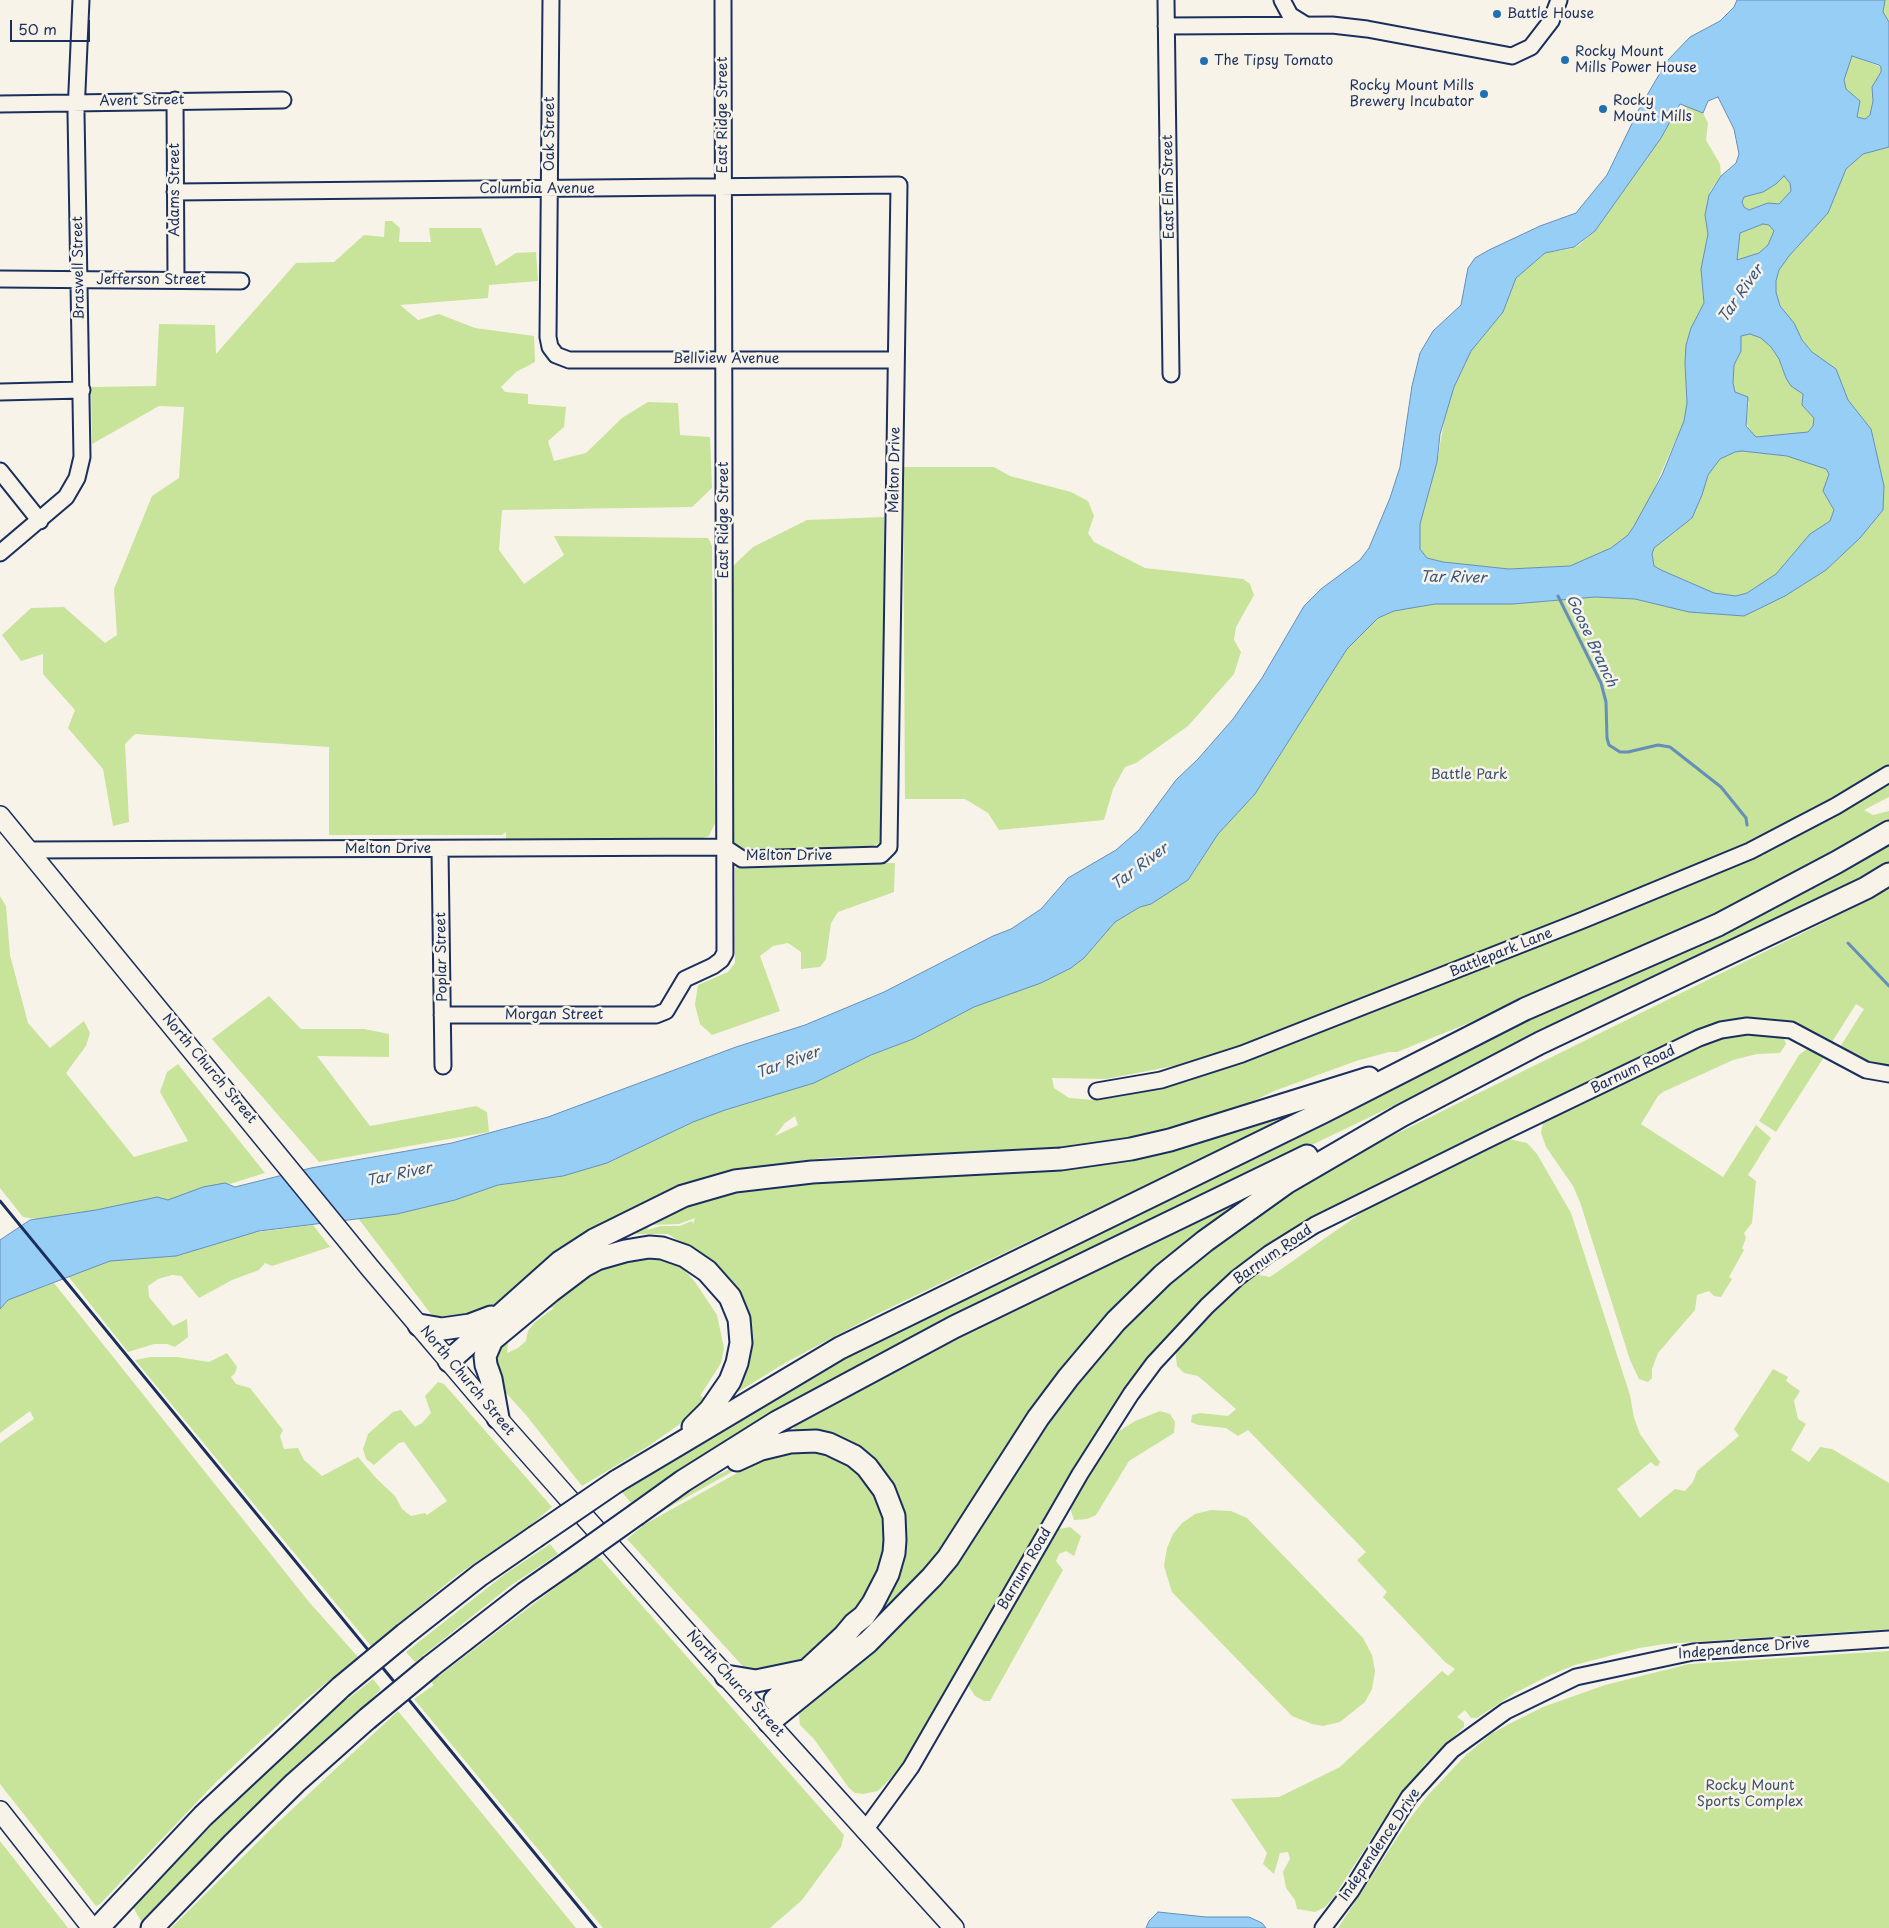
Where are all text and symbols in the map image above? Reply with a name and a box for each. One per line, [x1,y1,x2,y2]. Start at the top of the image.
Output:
place label: Battle House [1507,6,1594,22]
marker: Battle House [1491,8,1503,20]
scale bar [12,10,92,42]
text: 50 m [18,17,57,40]
place label: Rocky Mount Mills Power House [1575,44,1697,76]
place label: The Tipsy Tomato [1214,53,1333,69]
marker: Rocky Mount Mills Power House [1559,54,1571,66]
marker: The Tipsy Tomato [1198,55,1210,67]
street label: East Ridge Street [715,57,731,173]
place label: Rocky Mount Mills Brewery Incubator [1349,78,1474,110]
marker: Rocky Mount Mills Brewery Incubator [1478,88,1490,100]
street label: Avent Street [99,92,185,110]
place label: Rocky Mount Mills [1613,93,1692,125]
street label: Oak Street [542,97,558,171]
marker: Rocky Mount Mills [1597,103,1609,115]
street label: East Elm Street [1160,134,1178,240]
street label: Adams Street [167,143,183,237]
street label: Columbia Avenue [479,181,595,197]
street label: Braswell Street [70,216,88,320]
water label: Tar River [1715,262,1767,326]
street label: Jefferson Street [96,272,206,288]
street label: Bellview Avenue [673,351,779,367]
street label: Melton Drive [886,427,904,513]
street label: East Ridge Street [716,462,732,578]
water label: Tar River [1420,568,1486,588]
water label: Goose Branch [1562,592,1620,690]
park label: Battle Park [1430,767,1508,783]
water label: Tar River [1108,840,1172,894]
street label: Melton Drive [345,841,431,857]
street label: Melton Drive [746,848,832,864]
street label: Poplar Street [433,912,451,1002]
street label: Battlepark Lane [1447,925,1555,981]
street label: Morgan Street [505,1007,603,1023]
street label: North Church Street [158,1011,260,1127]
street label: Barnum Road [1588,1042,1678,1098]
water label: Tar River [754,1043,822,1083]
water label: Tar River [365,1159,433,1191]
street label: Barnum Road [1231,1222,1315,1288]
street label: North Church Street [416,1323,518,1439]
street label: Barnum Road [995,1525,1055,1613]
street label: North Church Street [683,1627,787,1741]
street label: Independence Drive [1677,1635,1811,1663]
park label: Rocky Mount Sports Complex [1697,1778,1803,1810]
street label: Independence Drive [1336,1785,1424,1905]

